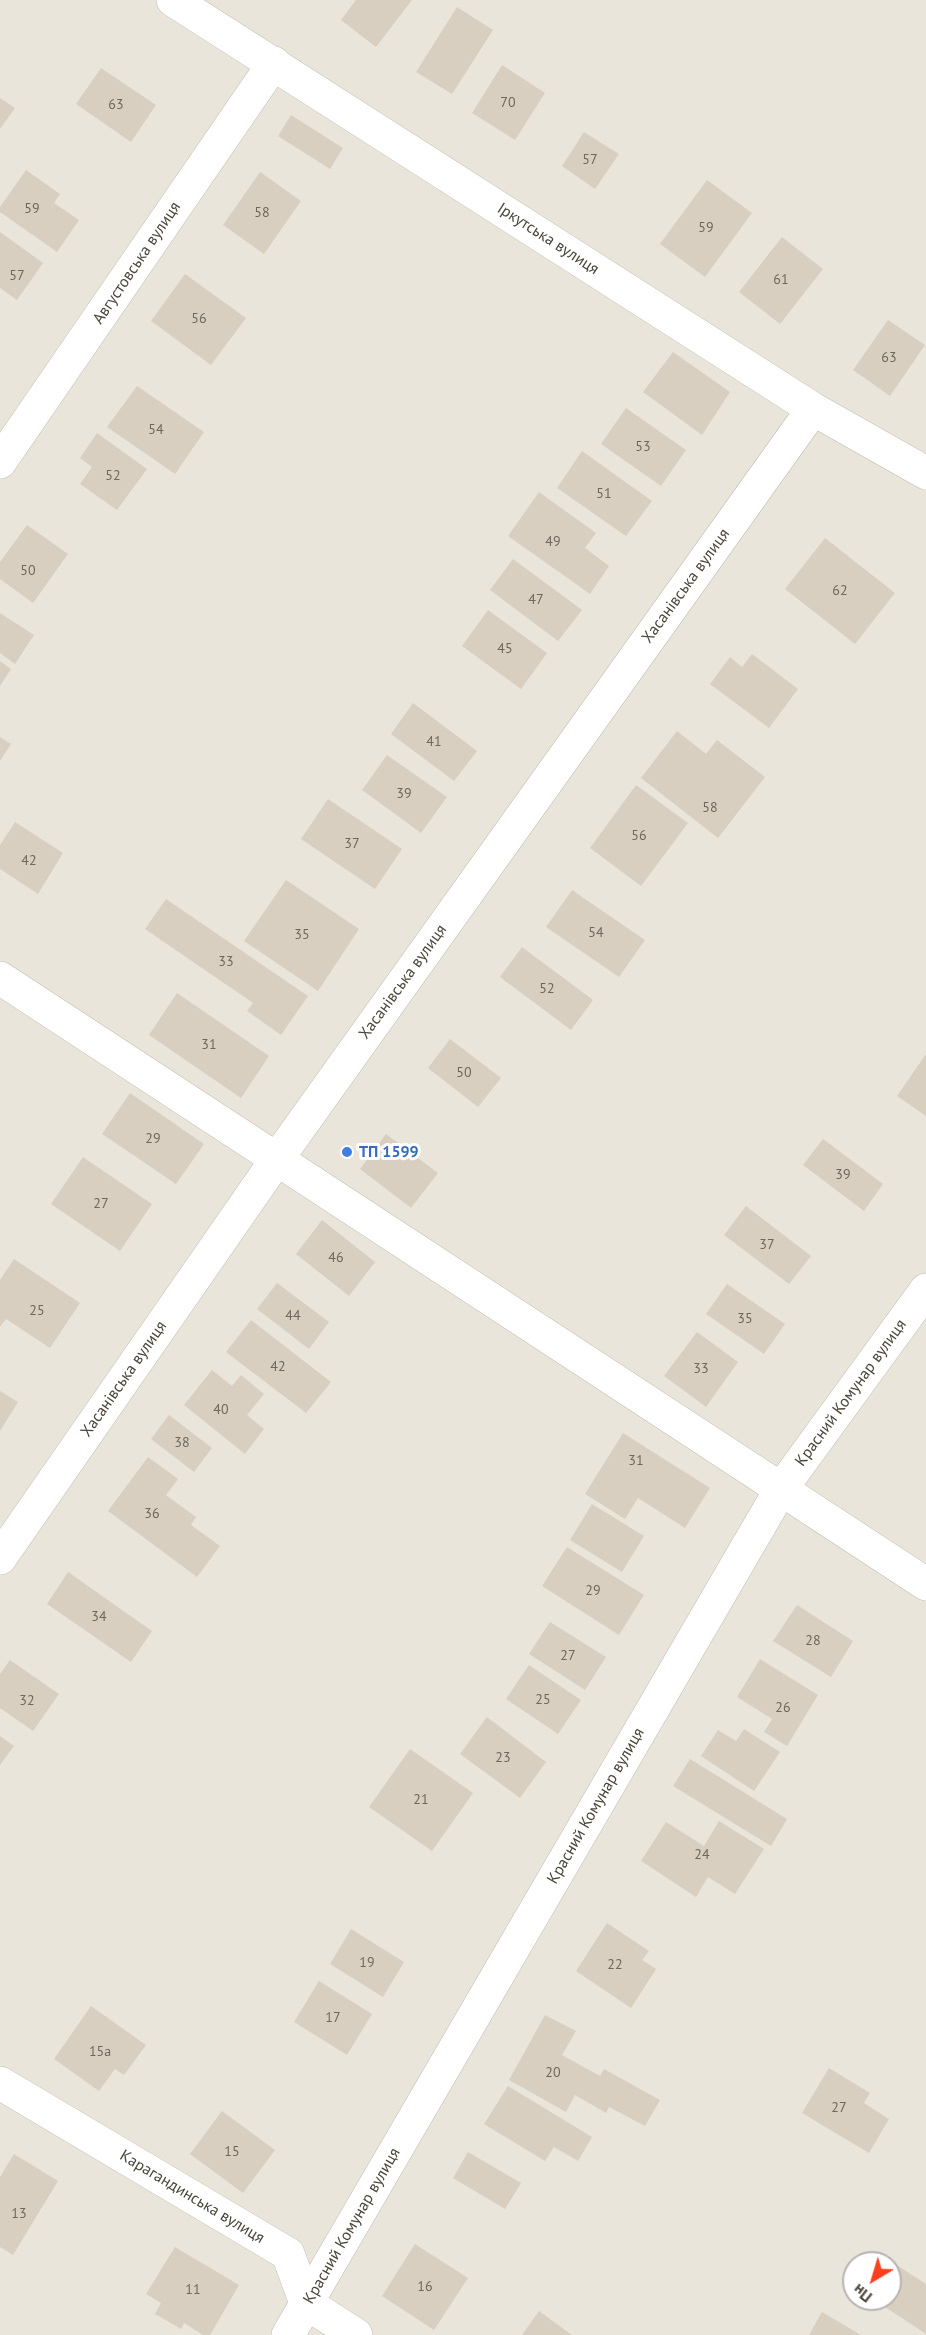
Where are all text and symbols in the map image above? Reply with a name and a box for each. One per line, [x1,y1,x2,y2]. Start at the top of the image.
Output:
house number: 70 [500,95,516,111]
house number: 63 [108,97,124,113]
house number: 57 [582,152,598,168]
street label: Августовська вулиця [89,198,185,328]
street label: Іркутська вулиця [494,199,602,279]
house number: 59 [24,201,40,217]
house number: 58 [254,205,270,221]
house number: 59 [698,220,714,236]
house number: 57 [9,268,25,284]
house number: 61 [773,272,789,288]
house number: 56 [191,311,207,327]
house number: 63 [881,350,897,366]
house number: 54 [148,422,164,438]
house number: 53 [635,439,651,455]
house number: 52 [105,468,121,484]
house number: 51 [596,486,612,502]
street label: Хасанівська вулиця [638,525,734,647]
house number: 49 [545,534,561,550]
house number: 50 [20,563,36,579]
house number: 62 [832,583,848,599]
house number: 47 [528,592,544,608]
house number: 45 [497,641,513,657]
house number: 41 [426,734,442,750]
house number: 39 [396,786,412,802]
house number: 58 [702,800,718,816]
house number: 56 [631,828,647,844]
house number: 37 [344,836,360,852]
house number: 42 [21,853,37,869]
street label: Хасанівська вулиця [355,921,451,1043]
house number: 54 [588,925,604,941]
house number: 35 [294,927,310,943]
house number: 33 [218,954,234,970]
house number: 52 [539,981,555,997]
house number: 31 [201,1037,217,1053]
house number: 50 [456,1065,472,1081]
house number: 29 [145,1131,161,1147]
place label: ТП 1599 [359,1142,419,1162]
marker: ТП 1599 [340,1145,354,1159]
house number: 39 [835,1167,851,1183]
house number: 27 [93,1196,109,1212]
house number: 37 [759,1237,775,1253]
house number: 46 [328,1250,344,1266]
house number: 25 [29,1303,45,1319]
house number: 44 [285,1308,301,1324]
house number: 35 [737,1311,753,1327]
street label: Красний Комунар вулиця [791,1316,911,1470]
street label: Хасанівська вулиця [77,1317,171,1441]
house number: 42 [270,1359,286,1375]
house number: 33 [693,1361,709,1377]
house number: 40 [213,1402,229,1418]
house number: 38 [174,1435,190,1451]
house number: 31 [628,1453,644,1469]
house number: 36 [144,1506,160,1522]
house number: 29 [585,1583,601,1599]
house number: 34 [91,1609,107,1625]
house number: 28 [805,1633,821,1649]
house number: 27 [560,1648,576,1664]
house number: 25 [535,1692,551,1708]
house number: 32 [19,1693,35,1709]
house number: 26 [775,1700,791,1716]
street label: Красний Комунар вулиця [543,1725,649,1887]
house number: 23 [495,1750,511,1766]
house number: 21 [413,1792,429,1808]
house number: 24 [694,1847,710,1863]
house number: 19 [359,1955,375,1971]
house number: 22 [607,1957,623,1973]
house number: 17 [325,2010,341,2026]
house number: 15а [89,2044,111,2060]
house number: 20 [545,2065,561,2081]
house number: 27 [831,2100,847,2116]
house number: 15 [224,2144,240,2160]
street label: Красний Комунар вулиця [299,2145,405,2307]
street label: Карагандинська вулиця [116,2146,268,2248]
house number: 13 [11,2206,27,2222]
north arrow [842,2251,902,2311]
house number: 16 [417,2279,433,2295]
text: Пн [849,2280,876,2307]
house number: 11 [185,2282,201,2298]

